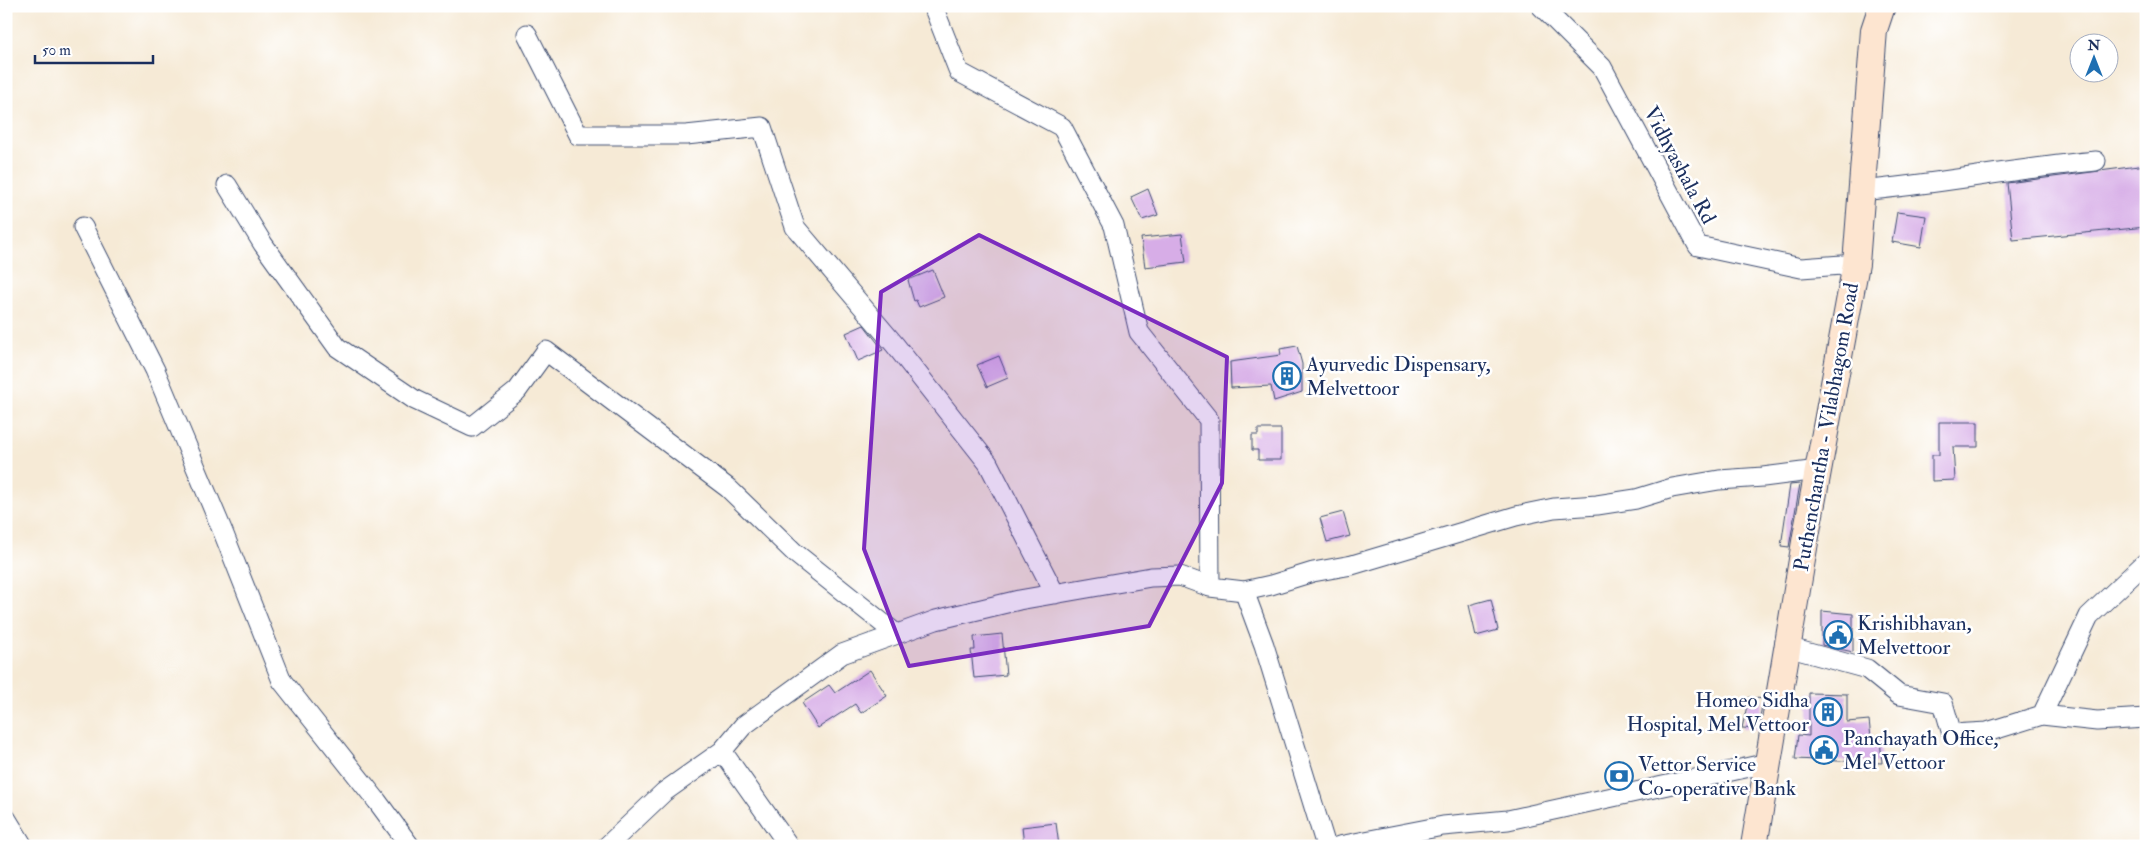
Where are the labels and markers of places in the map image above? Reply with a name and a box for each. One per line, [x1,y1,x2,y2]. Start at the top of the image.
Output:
place label: Ayurvedic Dispensary, Melvettoor [1305,351,1491,402]
building icon: Ayurvedic Dispensary, Melvettoor [1272,361,1302,391]
place label: Krishibhavan, Melvettoor [1857,610,1972,661]
public building icon: Krishibhavan, Melvettoor [1823,620,1853,650]
place label: Homeo Sidha Hospital, Mel Vettoor [1627,687,1809,738]
building icon: Homeo Sidha Hospital, Mel Vettoor [1813,697,1843,727]
place label: Panchayath Office, Mel Vettoor [1843,725,1998,776]
public building icon: Panchayath Office, Mel Vettoor [1809,735,1839,765]
place label: Vettor Service Co-operative Bank [1638,751,1796,802]
bank icon: Vettor Service Co-operative Bank [1604,761,1634,791]

